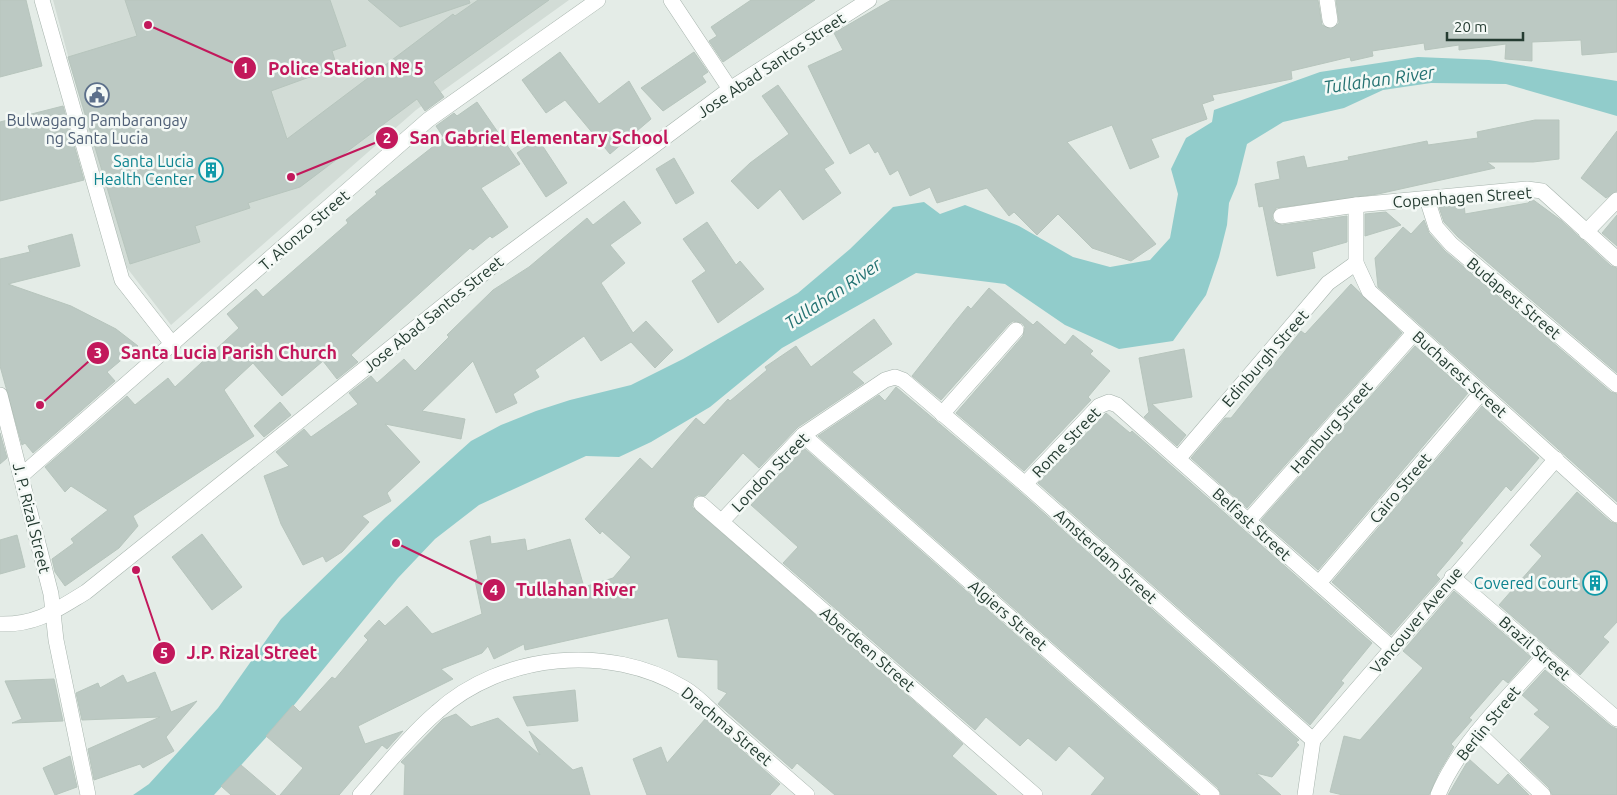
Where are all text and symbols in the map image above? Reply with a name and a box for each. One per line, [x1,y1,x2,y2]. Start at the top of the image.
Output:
street label: Jose Abad Santos Street [694,8,849,121]
scale bar [1447,10,1523,42]
text: 20 m [1454,18,1487,35]
callout: Police Station № 5 [233,52,434,85]
text: Police Station № 5 [268,58,424,78]
text: 1 [241,59,249,76]
water label: Tullahan River [1322,61,1437,97]
public building icon: Bulwagang Pambarangay ng Santa Lucia [84,82,110,108]
place label: Bulwagang Pambarangay ng Santa Lucia [6,111,188,147]
callout: San Gabriel Elementary School [375,121,679,154]
text: San Gabriel Elementary School [409,127,669,147]
text: 2 [383,129,391,146]
place label: Santa Lucia Health Center [94,152,194,188]
building icon: Santa Lucia Health Center [198,157,224,183]
street label: Copenhagen Street [1392,183,1533,211]
street label: T. Alonzo Street [255,186,353,274]
street label: Jose Abad Santos Street [360,252,507,376]
water label: Tullahan River [780,253,885,333]
street label: Budapest Street [1464,254,1565,343]
street label: Edinburgh Street [1218,305,1312,410]
street label: Bucharest Street [1409,327,1511,421]
callout: Santa Lucia Parish Church [86,337,347,370]
text: Santa Lucia Parish Church [121,342,337,362]
text: 3 [94,344,102,361]
street label: Hamburg Street [1286,377,1376,476]
street label: Rome Street [1028,403,1104,481]
street label: London Street [728,428,813,515]
street label: Cairo Street [1366,449,1435,527]
street label: J. P. Rizal Street [10,461,55,576]
street label: Belfast Street [1209,484,1295,564]
street label: Amsterdam Street [1051,505,1162,607]
street label: Vancouver Avenue [1366,563,1466,677]
building icon: Covered Court [1582,570,1608,596]
callout: Tullahan River [481,573,646,606]
place label: Covered Court [1474,574,1579,592]
street label: Algiers Street [965,576,1051,654]
text: Tullahan River [516,579,637,599]
text: 4 [490,581,498,598]
street label: Aberdeen Street [817,603,919,695]
street label: Brazil Street [1496,612,1575,684]
callout: J.P. Rizal Street [151,636,327,669]
text: J.P. Rizal Street [187,642,318,662]
text: 5 [160,644,168,661]
street label: Berlin Street [1452,682,1524,764]
street label: Drachma Street [678,683,776,770]

